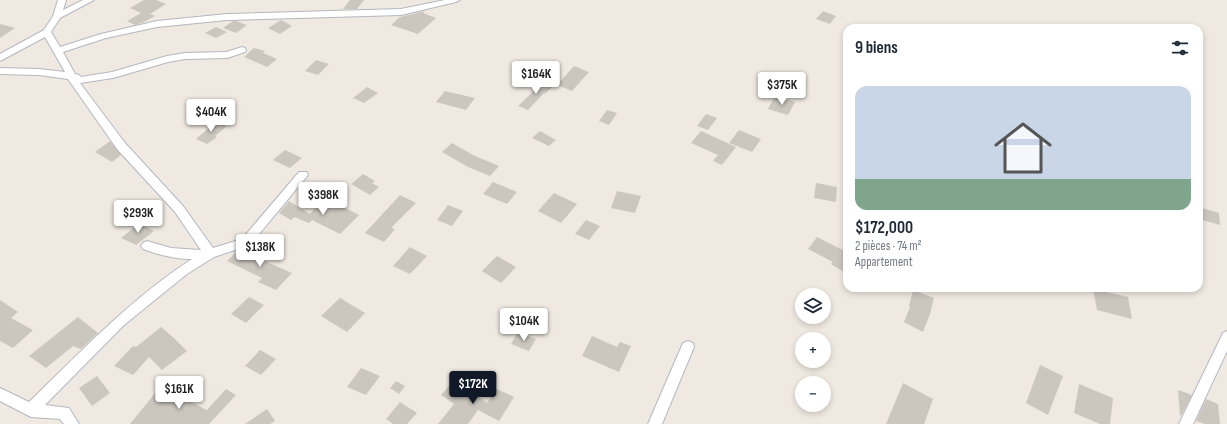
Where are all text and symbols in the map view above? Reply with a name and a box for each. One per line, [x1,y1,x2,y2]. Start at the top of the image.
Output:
icon: filters [1169,37,1191,59]
text: 9 biens [855,38,898,58]
pin: $164K [508,61,564,95]
text: $164K [521,66,551,82]
pin: $375K [754,72,810,106]
text: $375K [767,77,797,93]
pin: $404K [183,99,239,133]
text: $404K [195,104,227,120]
icon: home [987,112,1059,184]
pin: $398K [295,182,351,216]
text: $398K [307,187,339,203]
pin: $293K [110,200,166,234]
text: $293K [123,205,153,221]
text: $172,000 [855,218,913,238]
pin: $138K [232,234,288,268]
text: 2 pièces · 74 m² [855,238,922,254]
text: $138K [245,239,275,255]
text: Appartement [855,254,913,270]
map controls [795,288,831,412]
button: layers [795,288,831,324]
pin: $104K [496,308,552,342]
text: $104K [509,313,539,329]
button: + [795,332,831,368]
pin: $172K [445,371,501,405]
pin: $161K [151,376,207,410]
text: $172K [458,376,488,392]
button: − [795,376,831,412]
text: $161K [164,381,194,397]

